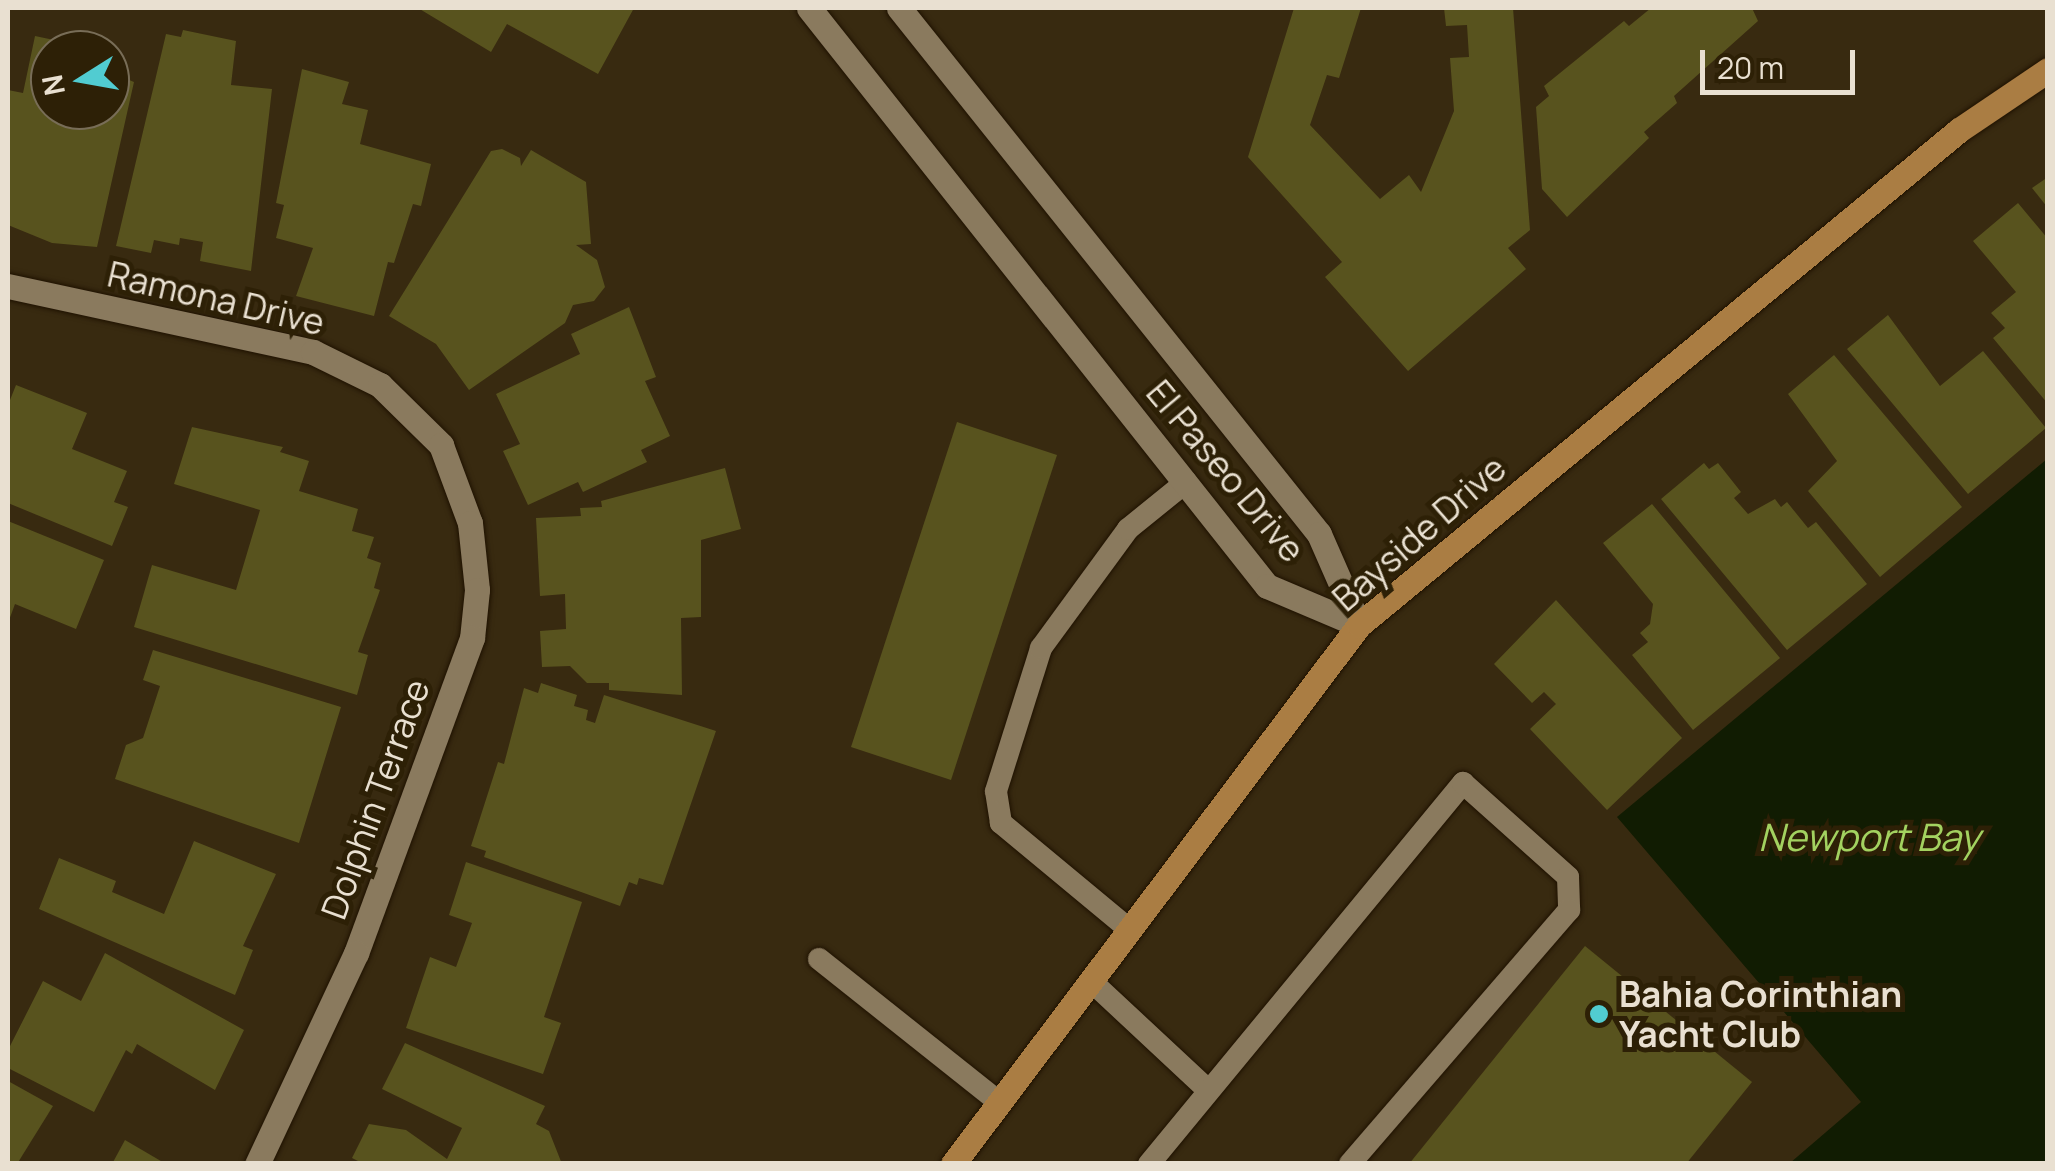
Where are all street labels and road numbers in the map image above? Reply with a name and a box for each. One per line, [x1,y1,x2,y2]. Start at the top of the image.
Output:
street label: Ramona Drive [104,253,328,343]
street label: El Paseo Drive [1138,372,1314,570]
street label: Bayside Drive [1324,447,1514,619]
street label: Dolphin Terrace [312,674,438,924]

